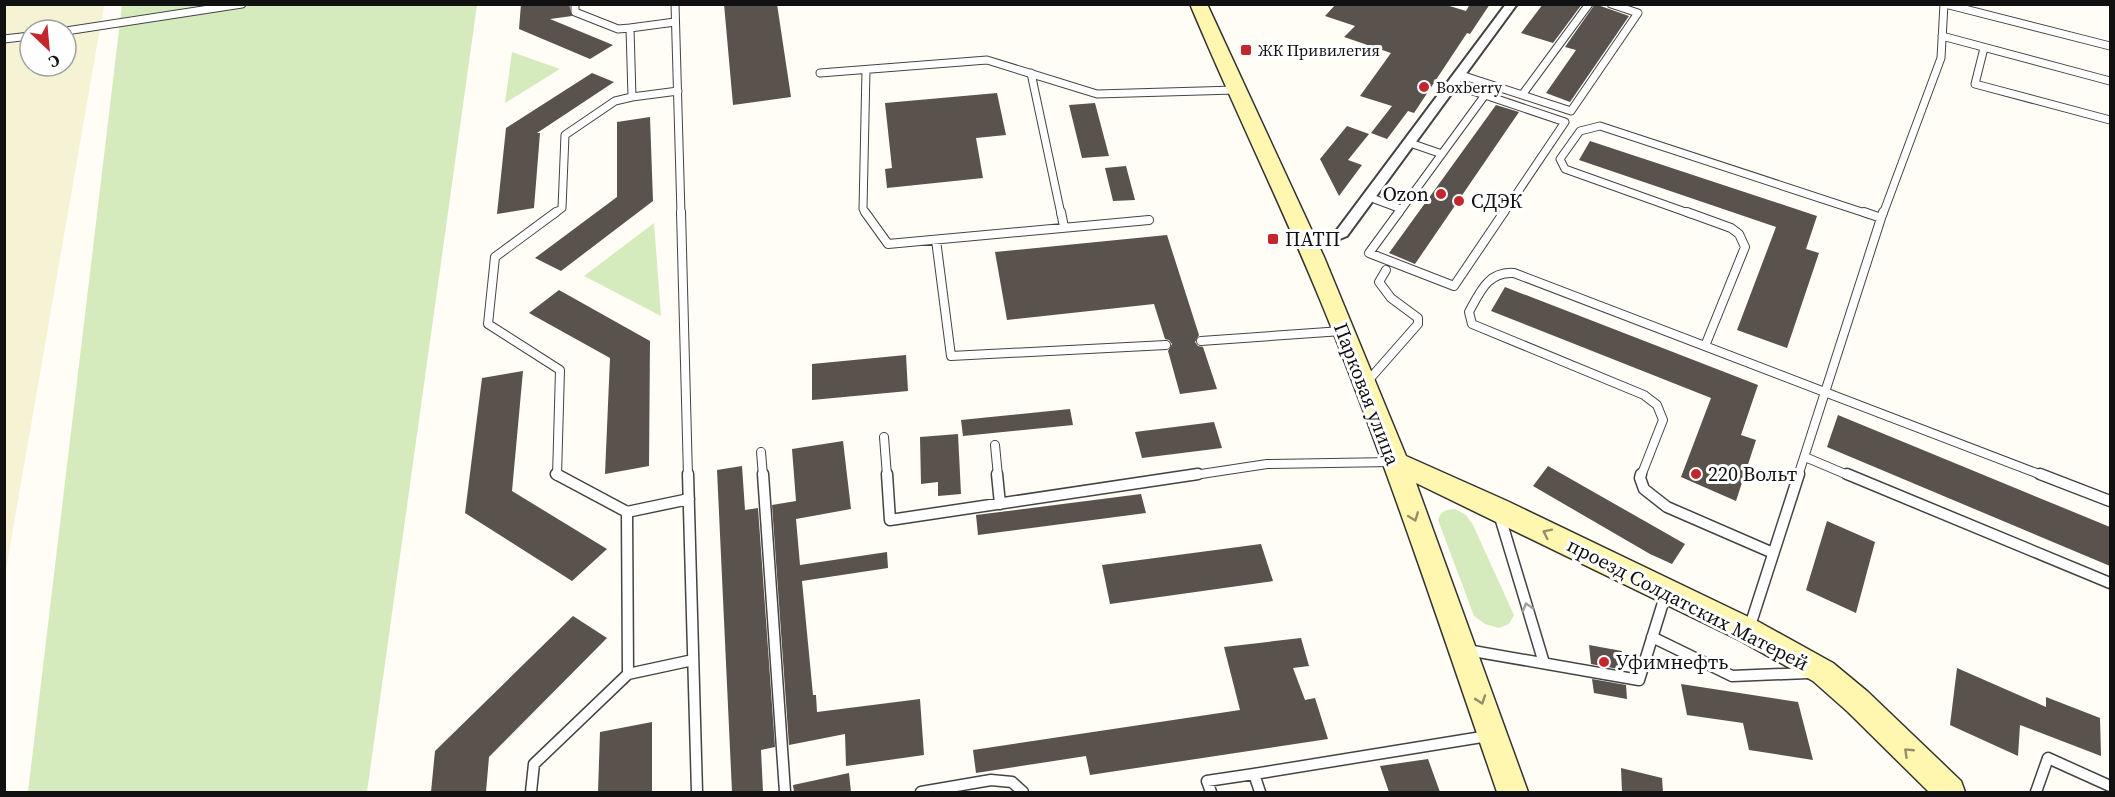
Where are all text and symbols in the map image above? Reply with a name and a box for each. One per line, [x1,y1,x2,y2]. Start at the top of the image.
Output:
north arrow [18,18,78,78]
place label: ЖК Привилегия [1258,39,1380,61]
marker: ЖК Привилегия [1239,43,1253,57]
text: С [45,49,64,74]
place label: Boxberry [1436,76,1503,98]
marker: Boxberry [1417,80,1431,94]
place label: Ozon [1383,180,1429,208]
marker: Ozon [1434,187,1448,201]
place label: СДЭК [1471,187,1523,215]
marker: СДЭК [1452,194,1466,208]
place label: ПАТП [1285,225,1340,253]
marker: ПАТП [1266,232,1280,246]
street label: Парковая улица [1327,319,1407,470]
place label: 220 Вольт [1708,460,1798,488]
marker: 220 Вольт [1689,467,1703,481]
one-way arrow [1407,511,1420,522]
one-way arrow [1542,529,1553,541]
street label: проезд Солдатских Матерей [1562,531,1814,677]
one-way arrow [1522,602,1534,613]
place label: Уфимнефть [1616,648,1728,676]
marker: Уфимнефть [1597,655,1611,669]
one-way arrow [1474,694,1486,705]
one-way arrow [1905,748,1916,759]

